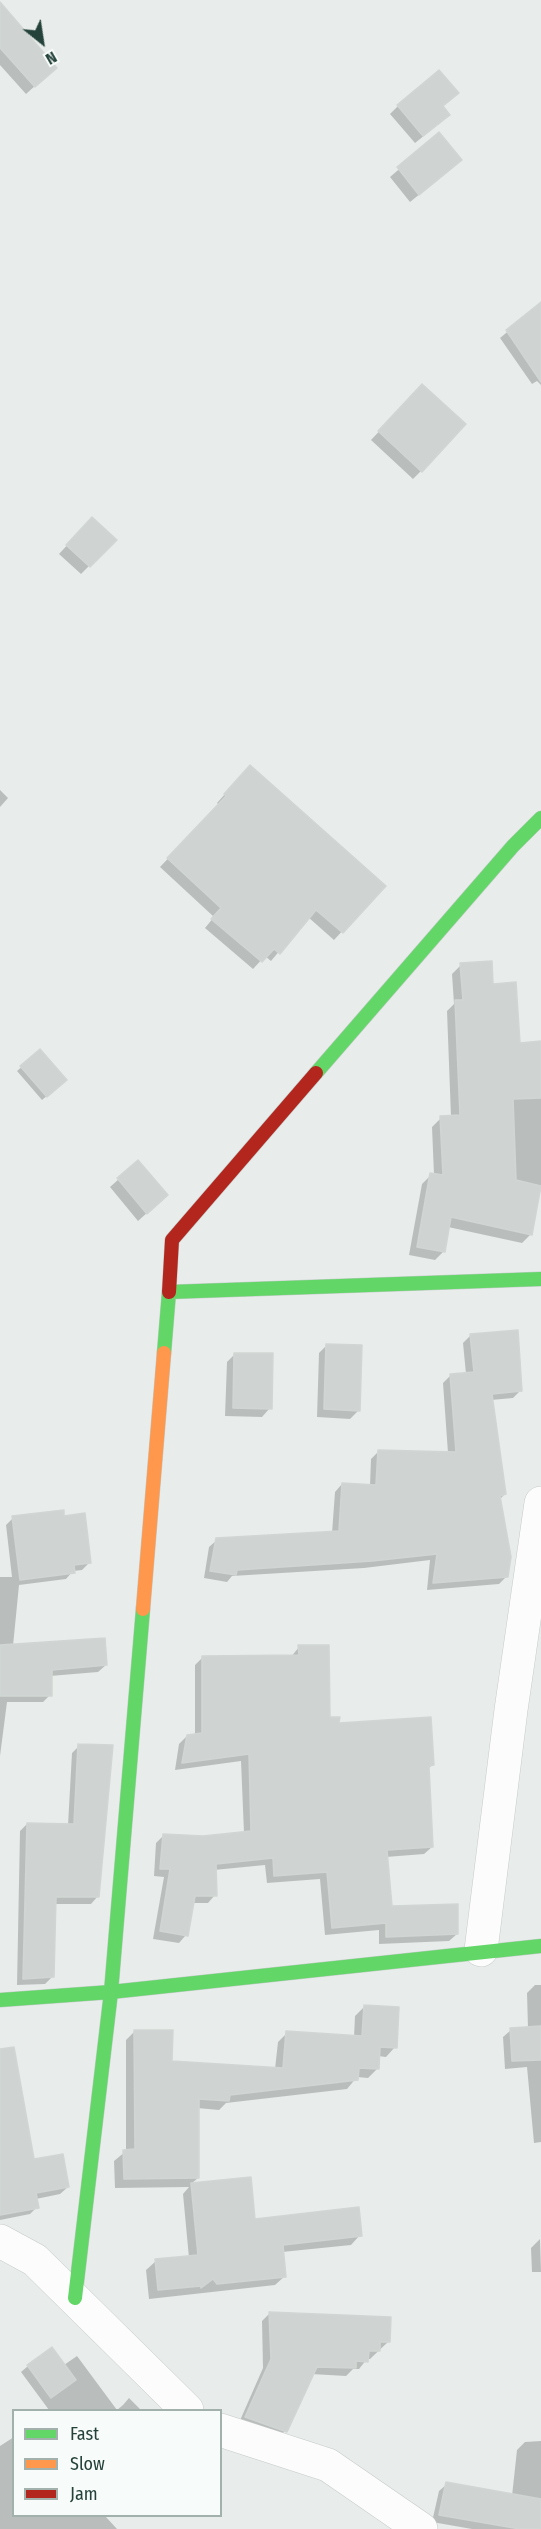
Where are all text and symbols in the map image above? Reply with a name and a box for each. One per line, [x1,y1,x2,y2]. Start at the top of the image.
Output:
north arrow [12,12,72,72]
text: N [42,47,60,69]
legend [12,2409,222,2517]
text: Fast [70,2423,99,2445]
text: Slow [70,2453,105,2475]
text: Jam [70,2483,98,2505]

